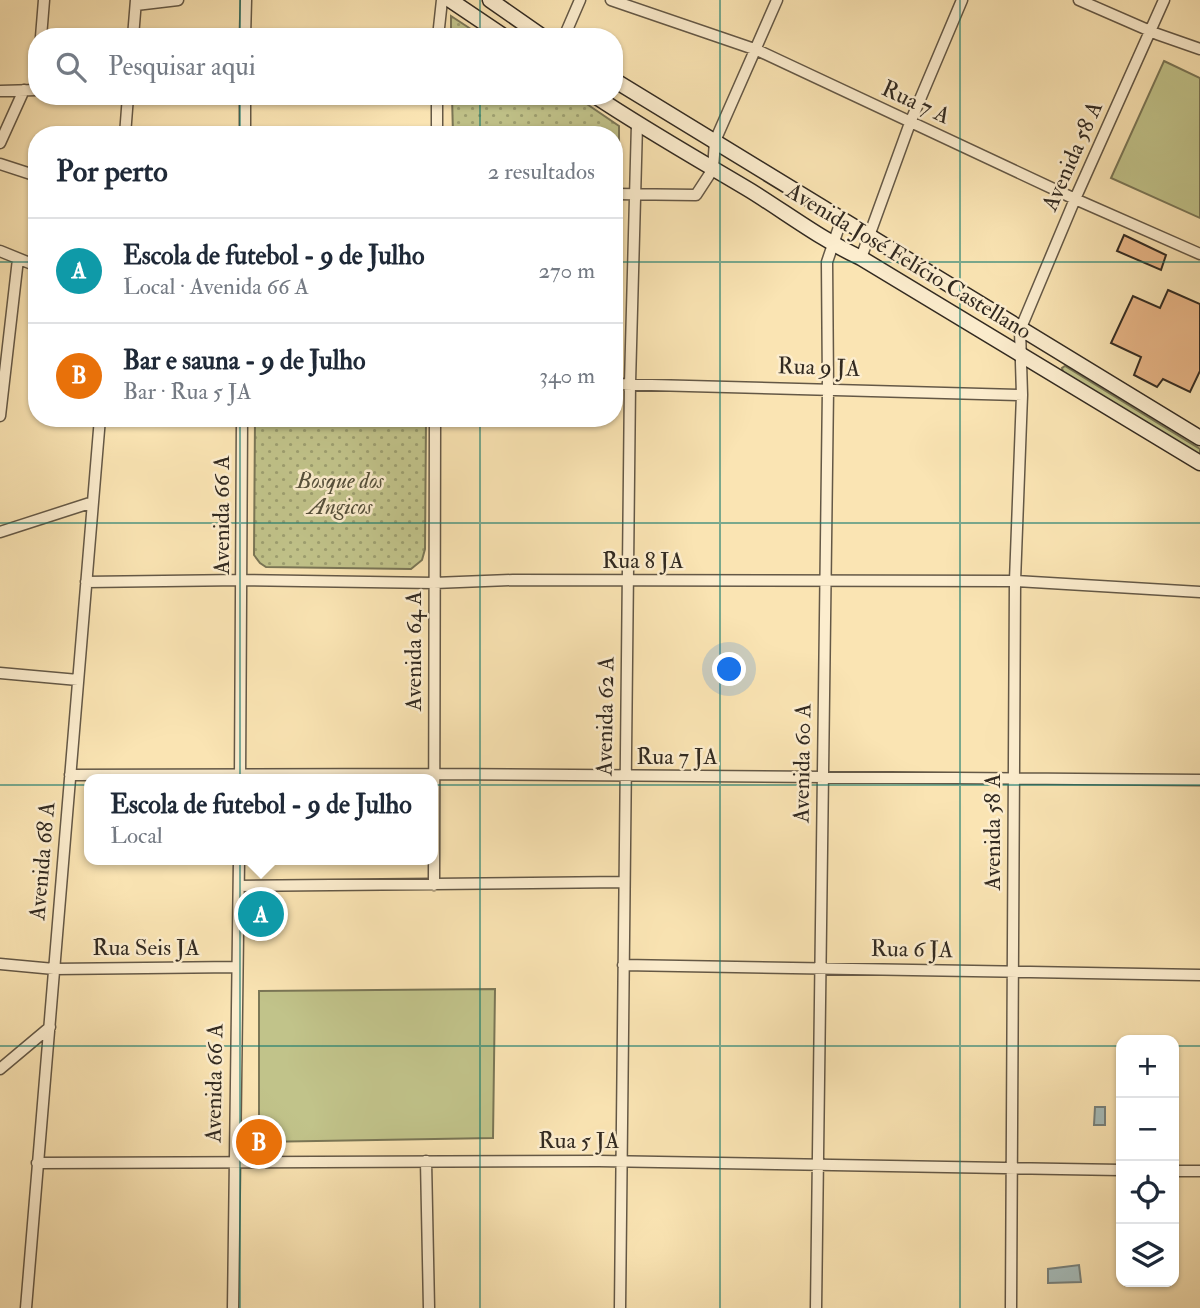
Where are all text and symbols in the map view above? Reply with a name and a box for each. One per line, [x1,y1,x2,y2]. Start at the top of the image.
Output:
search box [28,28,623,105]
icon: search [52,48,90,86]
text: Pesquisar aqui [108,51,256,83]
street label: Rua 7 A [877,74,955,131]
street label: Avenida 58 A [1035,96,1109,216]
text: Por perto [56,153,168,190]
text: 2 resultados [488,157,595,186]
street label: Avenida José Felício Castellano [780,176,1037,346]
text: Escola de futebol - 9 de Julho [123,240,424,272]
text: A [72,256,86,285]
text: 270 m [538,256,595,285]
text: Local · Avenida 66 A [123,272,309,301]
text: Bar e sauna - 9 de Julho [123,345,366,377]
street label: Rua 9 JA [777,351,861,383]
text: B [71,361,87,390]
text: 340 m [539,361,595,390]
text: Bar · Rua 5 JA [123,377,252,406]
street label: Avenida 66 A [207,455,236,576]
park label: Bosque dos Angicos [295,466,384,521]
street label: Rua 8 JA [602,546,684,575]
street label: Avenida 64 A [399,590,428,712]
your location [712,652,746,686]
street label: Avenida 62 A [589,656,621,777]
street label: Avenida 60 A [786,703,818,824]
street label: Rua 7 JA [636,742,718,771]
street label: Avenida 58 A [978,773,1007,892]
popup [84,774,438,865]
text: Escola de futebol - 9 de Julho [110,789,412,821]
street label: Avenida 68 A [22,800,62,922]
text: Local [110,821,163,850]
pin: A [238,888,284,940]
street label: Rua Seis JA [92,933,200,962]
street label: Rua 6 JA [870,934,954,964]
street label: Avenida 66 A [198,1023,230,1144]
map controls [1116,1035,1179,1287]
button: + [1116,1035,1179,1098]
button: − [1116,1098,1179,1161]
pin: B [236,1116,282,1168]
street label: Rua 5 JA [538,1126,620,1155]
button: locate [1116,1161,1179,1224]
button: layers [1116,1224,1179,1287]

